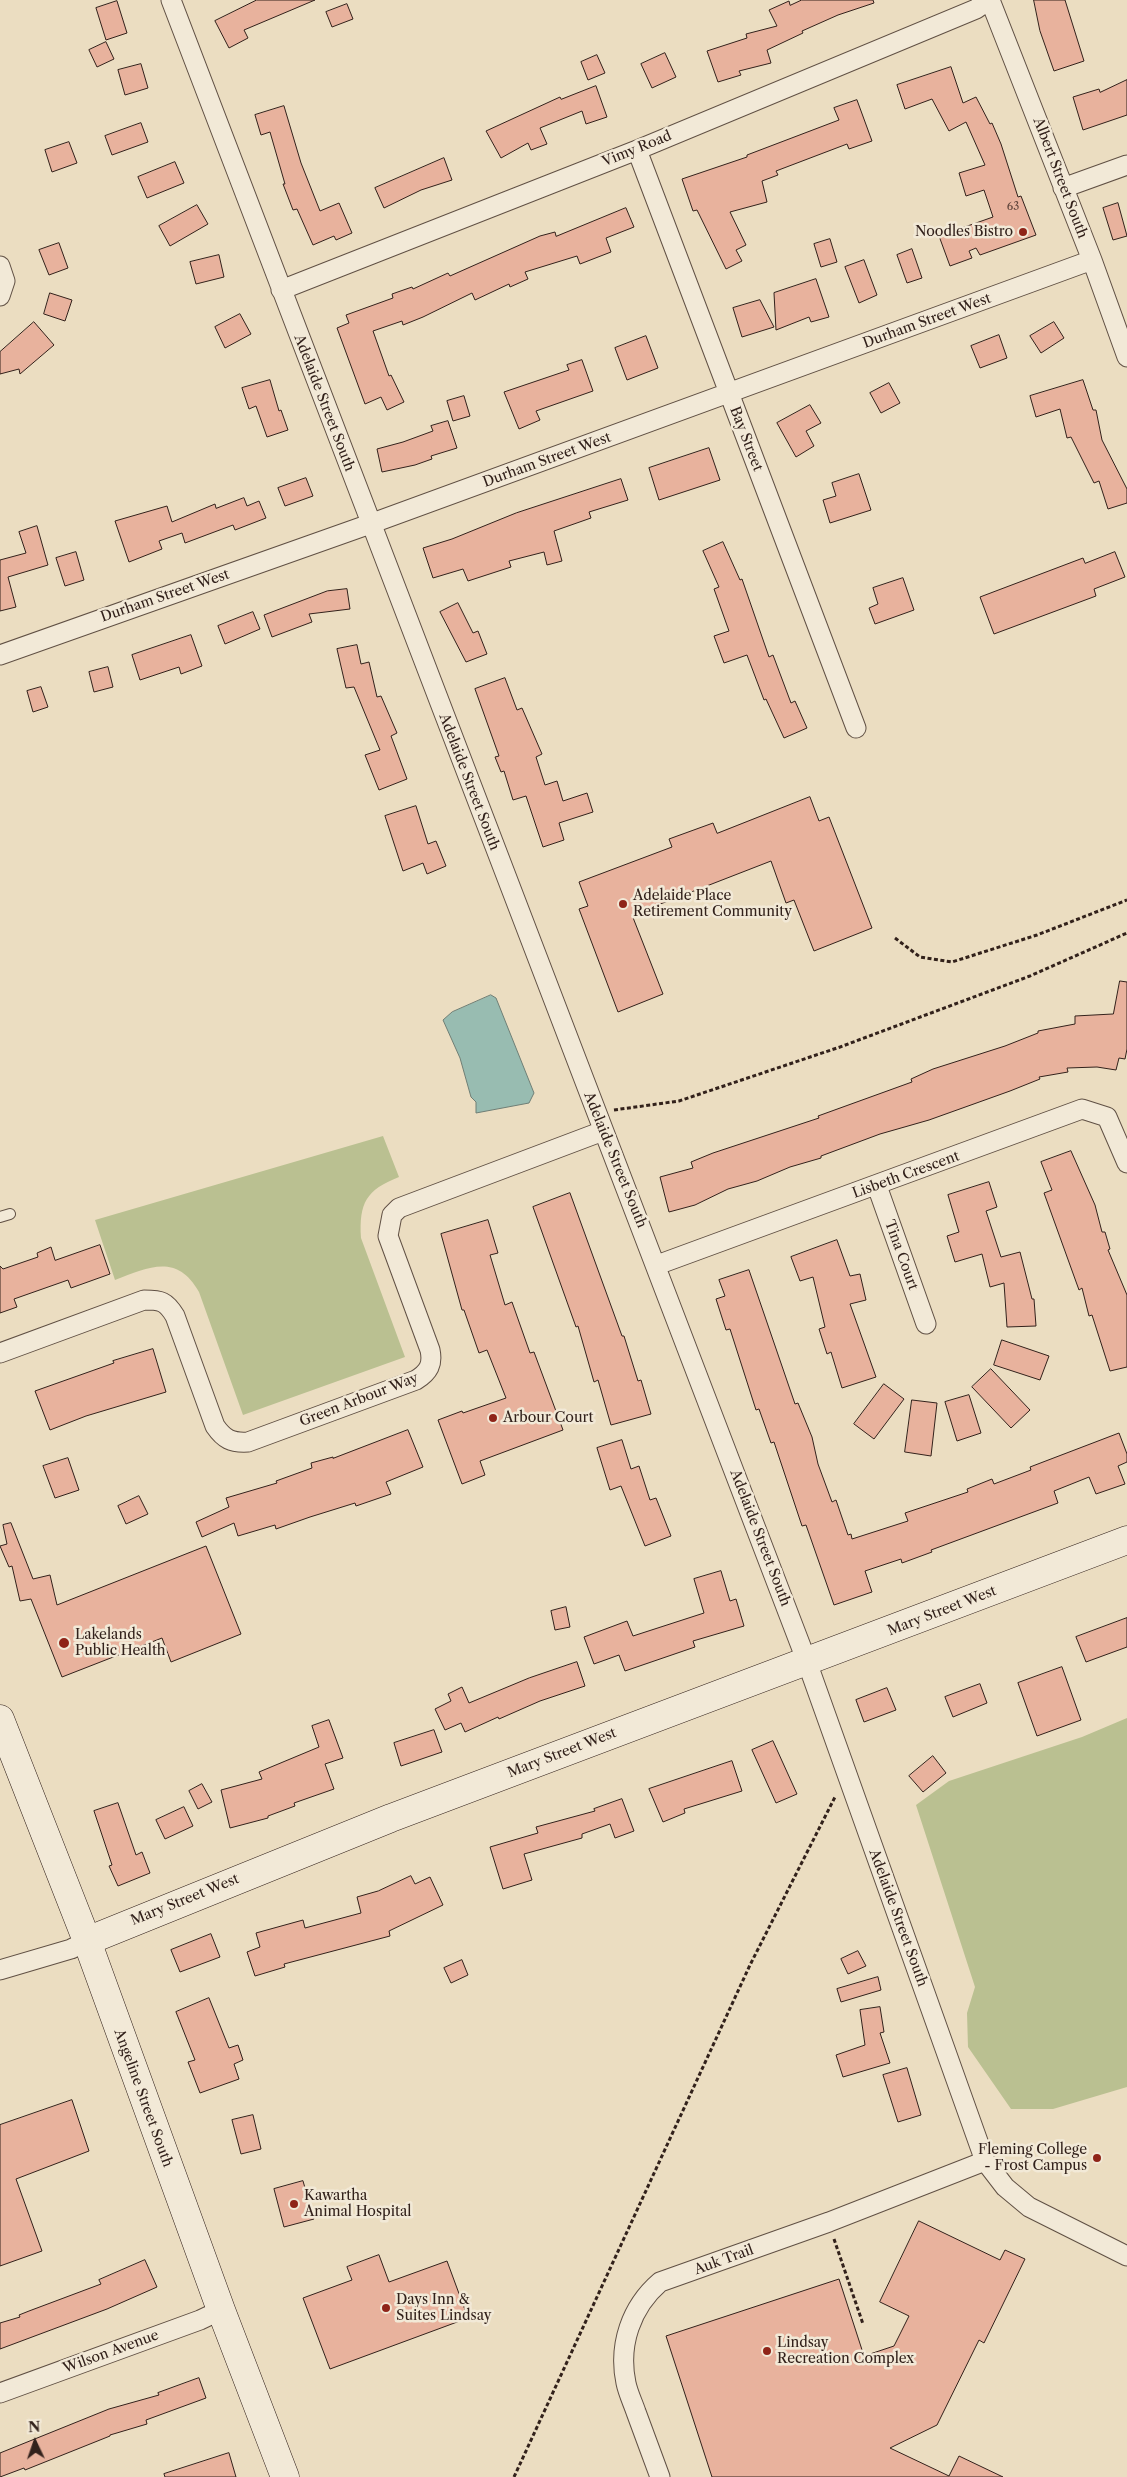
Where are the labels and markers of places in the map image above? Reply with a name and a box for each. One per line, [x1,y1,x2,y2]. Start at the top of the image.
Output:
place label: Noodles Bistro [915,224,1013,240]
marker: Noodles Bistro [1017,226,1029,238]
place label: Adelaide Place Retirement Community [633,888,792,920]
marker: Adelaide Place Retirement Community [617,898,629,910]
place label: Arbour Court [503,1410,593,1426]
marker: Arbour Court [487,1412,499,1424]
place label: Lakelands Public Health [75,1627,166,1660]
marker: Lakelands Public Health [57,1636,71,1650]
place label: Fleming College - Frost Campus [978,2142,1087,2174]
marker: Fleming College - Frost Campus [1091,2152,1103,2164]
place label: Kawartha Animal Hospital [304,2188,411,2220]
marker: Kawartha Animal Hospital [288,2198,300,2210]
place label: Days Inn & Suites Lindsay [396,2292,492,2324]
marker: Days Inn & Suites Lindsay [380,2302,392,2314]
place label: Lindsay Recreation Complex [777,2335,914,2368]
marker: Lindsay Recreation Complex [761,2345,773,2357]

